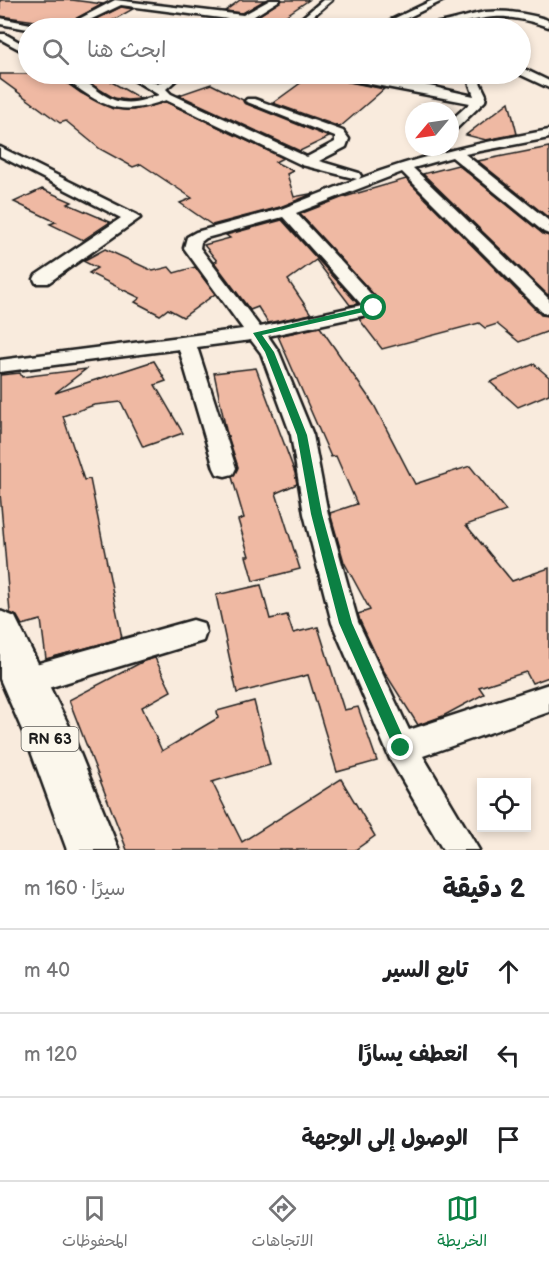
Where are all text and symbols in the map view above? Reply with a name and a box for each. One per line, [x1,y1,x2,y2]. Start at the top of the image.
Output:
search box [18,18,531,84]
icon: search [39,35,72,68]
text: ابحث هنا [87,37,167,64]
north arrow [405,102,459,156]
route start [360,294,386,320]
road number: RN 63 [22,727,78,751]
route end [387,734,413,760]
map controls [477,778,531,832]
button: locate [477,778,531,832]
text: 2 دقيقة [442,874,525,905]
text: سيرًا · 160 m [24,877,126,901]
icon: ahead [492,955,525,988]
text: تابع السير [384,957,468,984]
text: 40 m [24,959,70,983]
icon: left [492,1039,525,1072]
text: انعطف يسارًا [358,1041,468,1068]
text: 120 m [24,1043,77,1067]
icon: arrive [492,1123,525,1156]
text: الوصول إلى الوجهة [301,1125,468,1152]
tab: المحفوظات [62,1192,128,1255]
tab: الاتجاهات [252,1192,313,1255]
tab: الخريطة [437,1192,487,1255]

